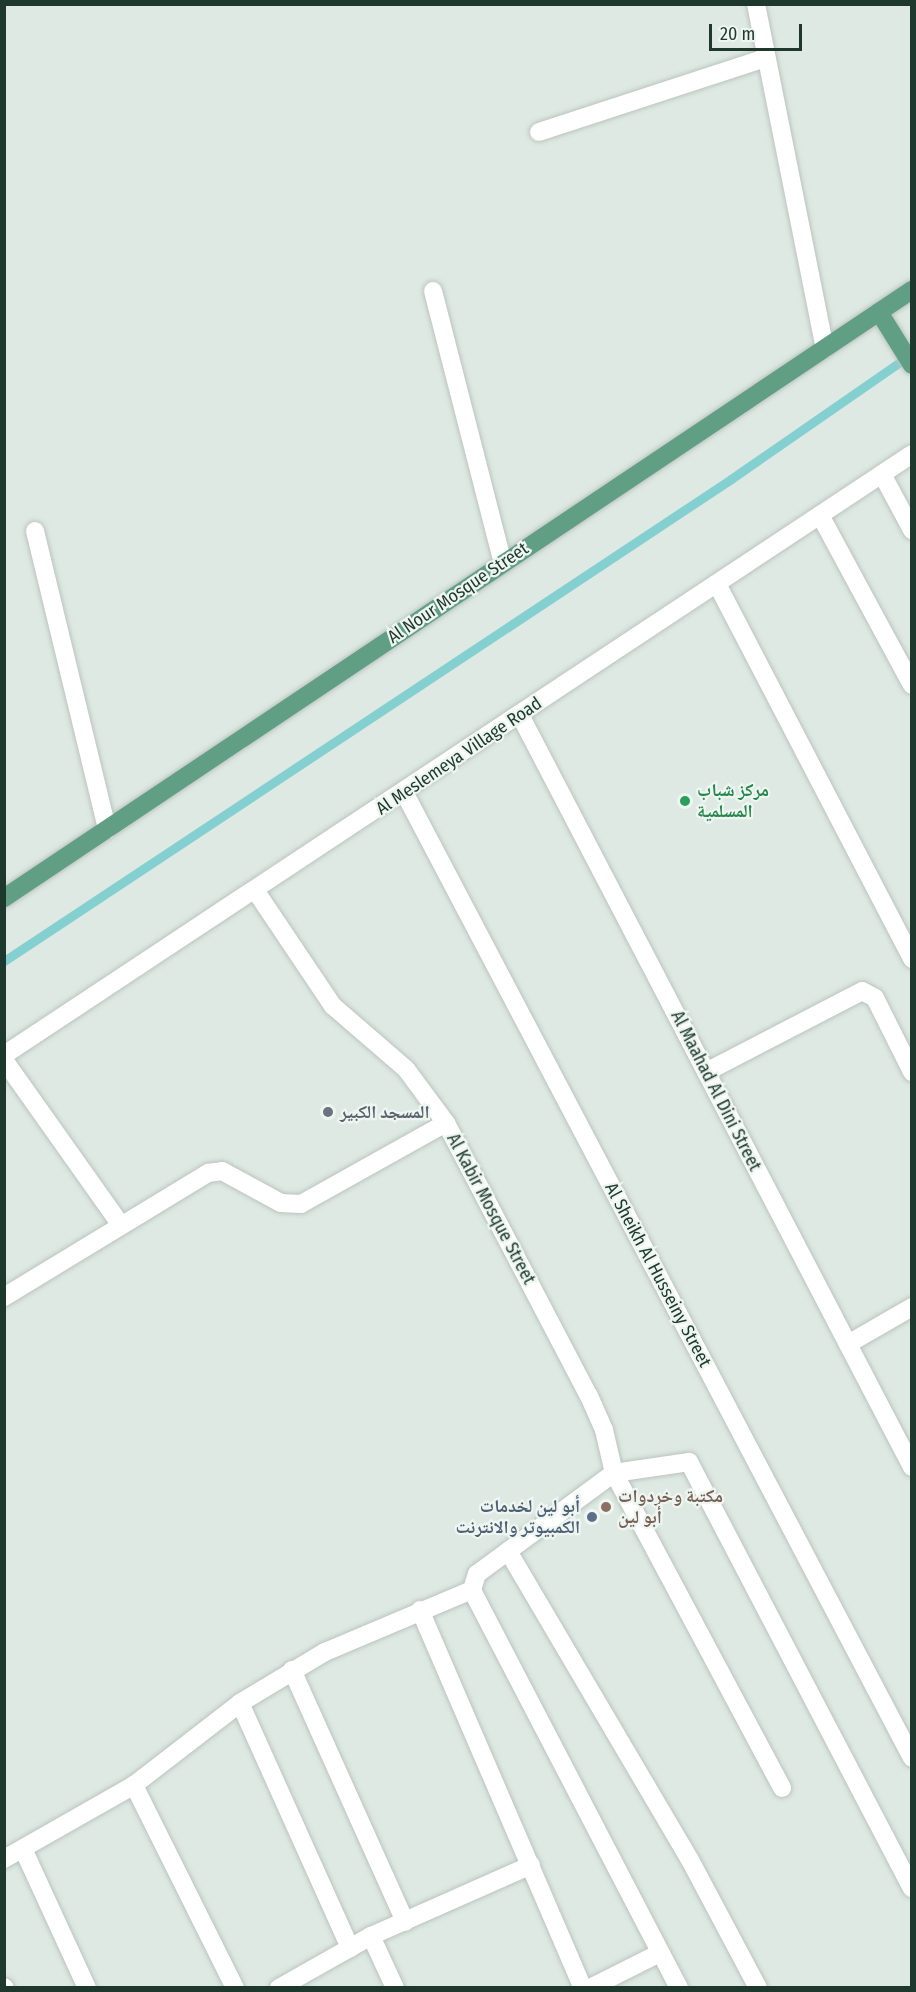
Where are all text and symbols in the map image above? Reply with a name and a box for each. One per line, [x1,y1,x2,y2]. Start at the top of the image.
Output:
scale bar [712,12,805,50]
text: 20 m [720,23,755,45]
street label: Al Nour Mosque Street [383,538,533,648]
street label: Al Meslemeya Village Road [372,692,546,820]
place label: مركز شباب المسلمية [697,780,769,822]
marker: مركز شباب المسلمية [678,794,692,808]
street label: Al Maahad Al Dini Street [666,1007,766,1175]
place label: المسجد الكبير [340,1101,430,1123]
marker: المسجد الكبير [321,1105,335,1119]
street label: Al Kabir Mosque Street [442,1130,540,1288]
street label: Al Sheikh Al Husseiny Street [600,1179,716,1371]
place label: مكتبة وخردوات أبو لين [618,1486,723,1528]
place label: أبو لين لخدمات الكمبيوتر والانترنت [456,1496,580,1538]
marker: مكتبة وخردوات أبو لين [599,1500,613,1514]
marker: أبو لين لخدمات الكمبيوتر والانترنت [585,1510,599,1524]

